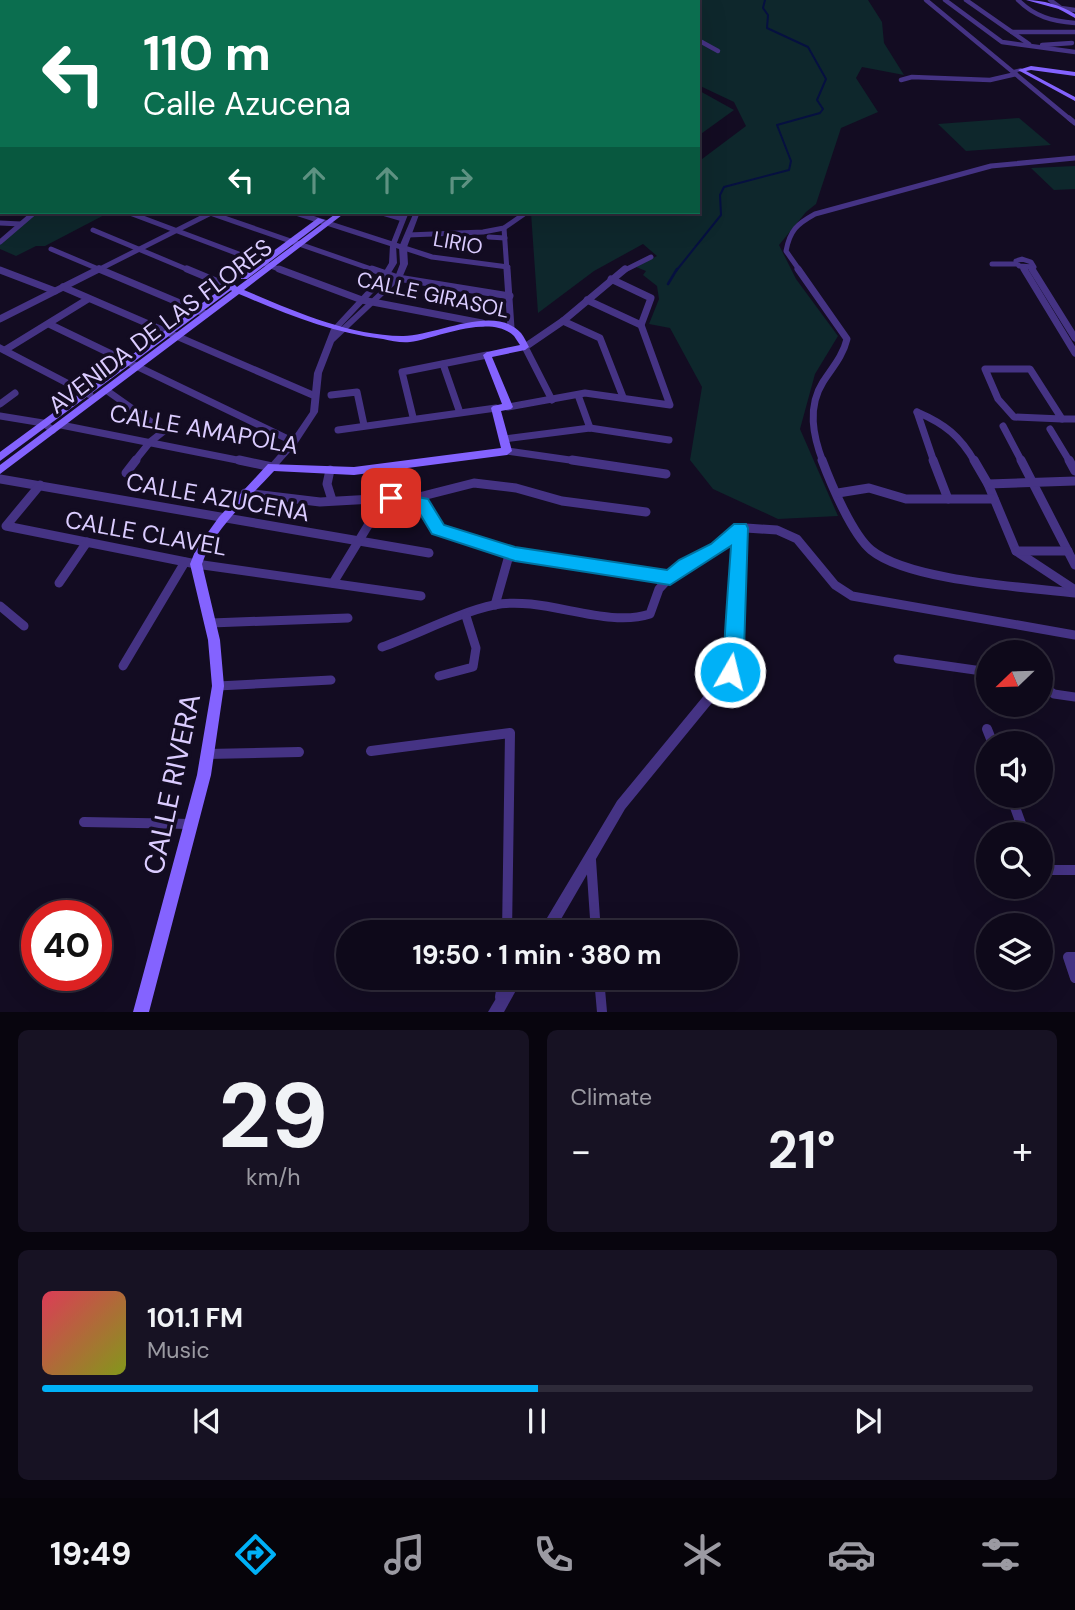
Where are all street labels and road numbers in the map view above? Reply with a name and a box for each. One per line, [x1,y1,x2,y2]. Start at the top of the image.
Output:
street label: LIRIO [431,225,485,261]
street label: AVENIDA DE LAS FLORES [42,232,278,420]
street label: CALLE GIRASOL [354,265,512,325]
street label: CALLE AMAPOLA [107,397,301,461]
street label: CALLE AZUCENA [124,466,312,528]
street label: CALLE CLAVEL [63,504,229,562]
street label: CALLE RIVERA [135,690,209,878]

